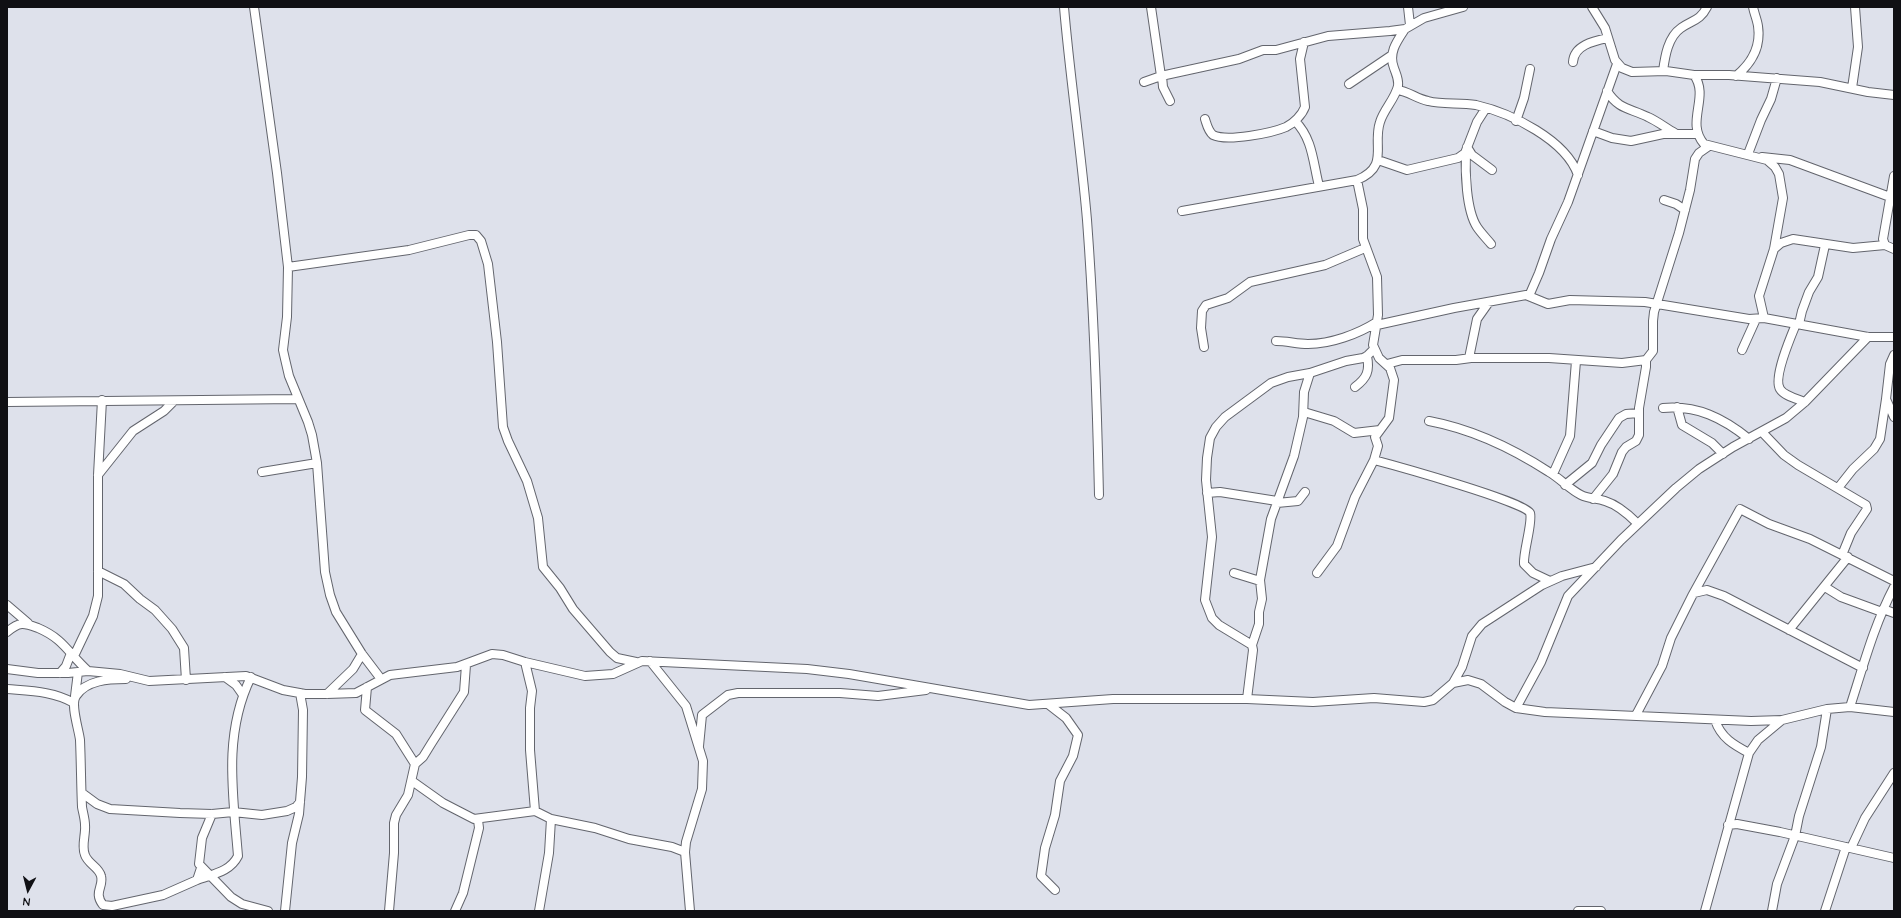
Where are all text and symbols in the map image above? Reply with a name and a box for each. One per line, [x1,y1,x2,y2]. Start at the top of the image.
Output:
north arrow [8,870,48,910]
text: N [22,894,31,909]

